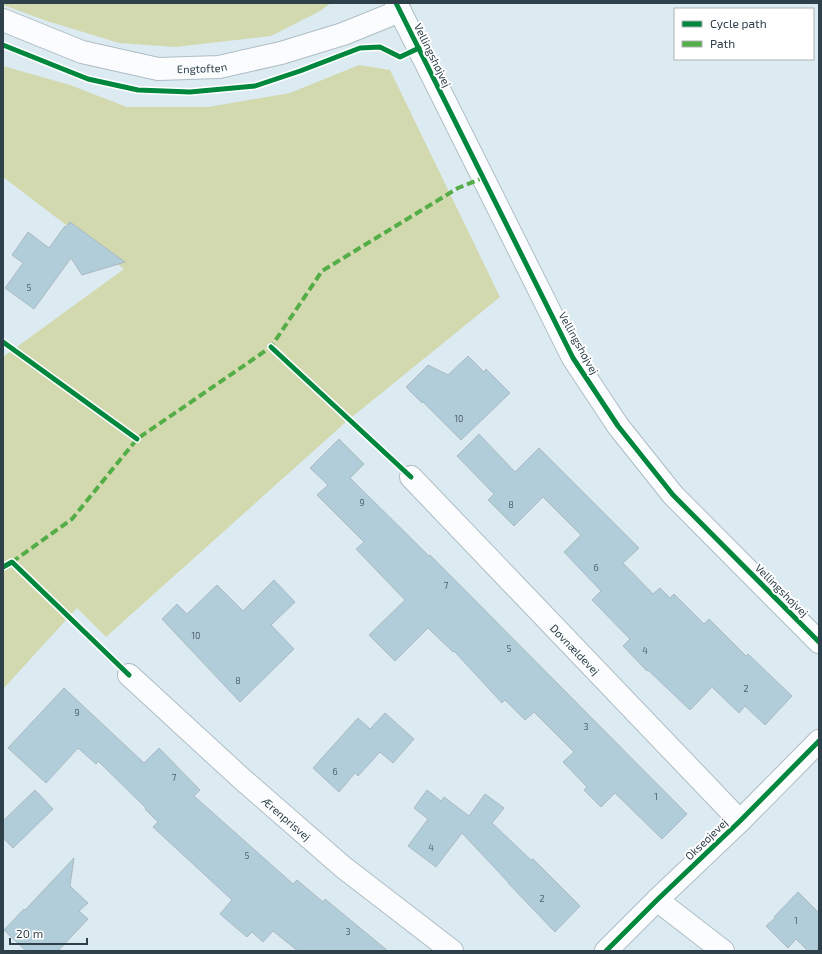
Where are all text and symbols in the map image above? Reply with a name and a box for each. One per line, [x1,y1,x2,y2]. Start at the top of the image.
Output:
legend [674,8,814,60]
text: Cycle path [710,16,767,30]
street label: Vellingshøjvej [411,21,454,89]
text: Path [710,36,735,50]
street label: Engtoften [177,59,228,75]
house number: 5 [27,282,32,293]
street label: Vellingshøjvej [556,310,602,377]
house number: 10 [454,413,464,424]
house number: 9 [359,497,365,508]
house number: 8 [508,499,514,510]
street label: Vellingshøjvej [752,561,811,620]
house number: 6 [593,562,599,573]
house number: 7 [444,580,449,591]
street label: Døvnældevej [548,621,603,678]
house number: 10 [191,630,201,641]
house number: 5 [507,643,512,654]
house number: 4 [642,645,648,656]
house number: 8 [235,675,241,686]
house number: 2 [743,683,749,694]
house number: 9 [74,707,80,718]
house number: 3 [583,721,589,732]
house number: 6 [332,766,338,777]
house number: 7 [172,772,177,783]
house number: 1 [654,791,658,802]
street label: Ærenprisvej [259,793,314,843]
street label: Okseøjevej [682,816,731,863]
house number: 4 [428,842,434,853]
house number: 5 [245,850,250,861]
house number: 2 [539,893,545,904]
house number: 1 [794,915,798,926]
scale bar [10,920,87,946]
text: 20 m [16,926,43,940]
house number: 3 [345,926,351,937]

